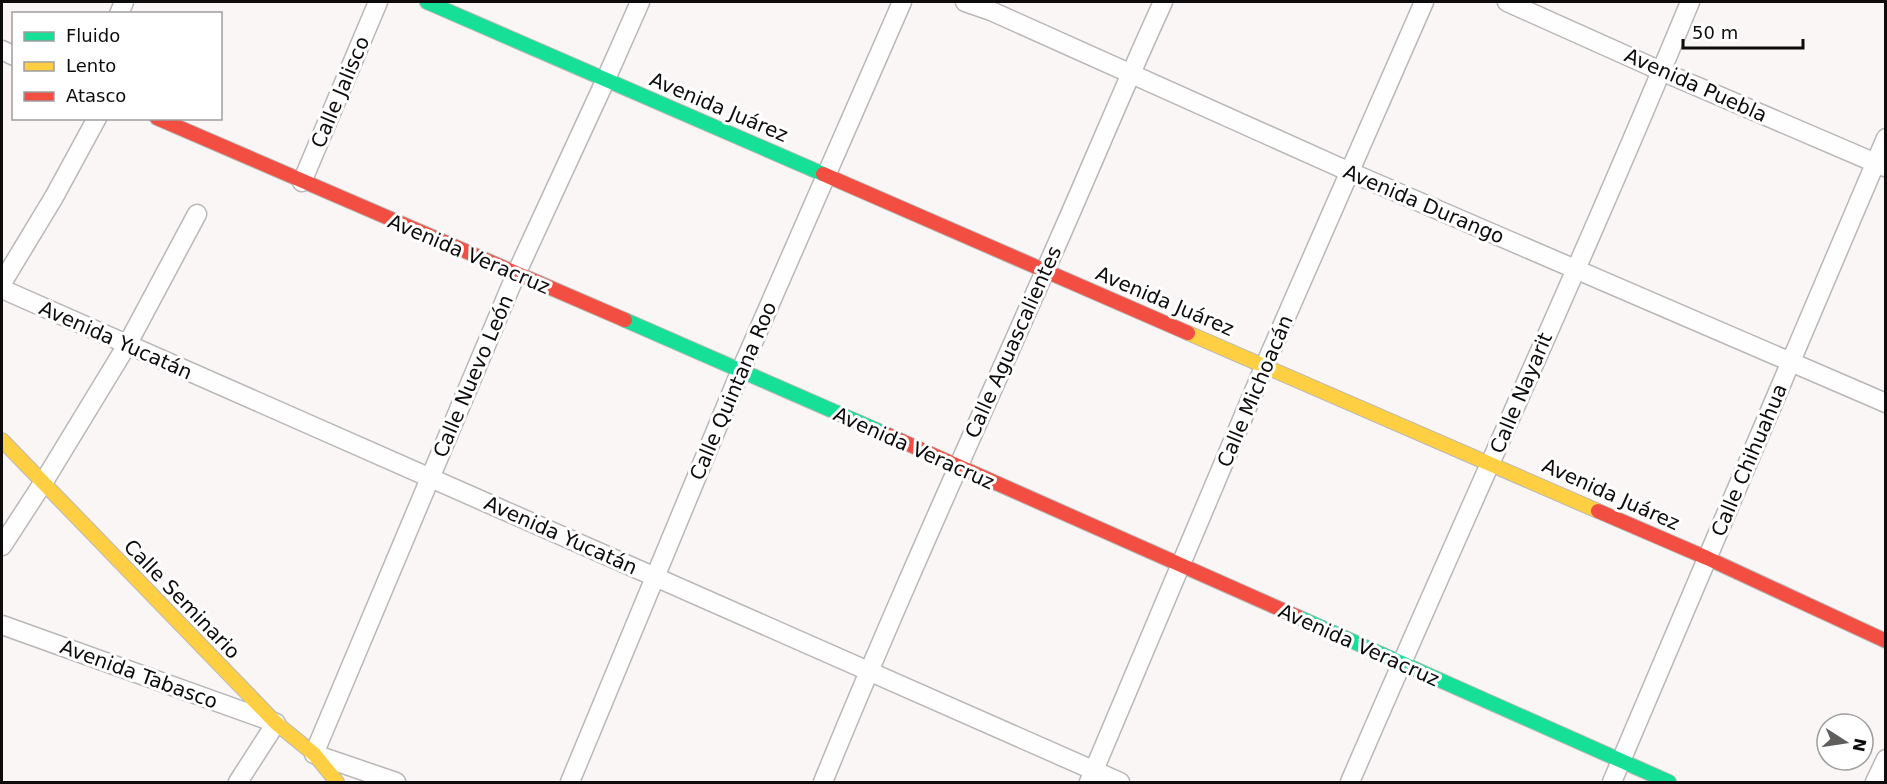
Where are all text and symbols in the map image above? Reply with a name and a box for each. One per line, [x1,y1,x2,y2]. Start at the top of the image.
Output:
legend [12,12,222,120]
scale bar [1683,12,1803,50]
text: 50 m [1692,22,1738,43]
text: Fluido [66,25,120,46]
street label: Calle Jalisco [306,33,374,151]
street label: Avenida Puebla [1621,43,1771,127]
text: Lento [66,55,116,76]
street label: Avenida Juárez [646,67,792,147]
text: Atasco [66,85,126,106]
street label: Avenida Durango [1340,159,1508,249]
street label: Avenida Veracruz [384,209,554,299]
street label: Calle Aguascalientes [960,242,1066,442]
street label: Avenida Juárez [1092,261,1238,341]
street label: Calle Nuevo León [428,291,518,461]
street label: Avenida Yucatán [36,296,196,384]
street label: Calle Quintana Roo [685,298,781,484]
street label: Calle Michoacán [1212,311,1298,471]
street label: Calle Nayarit [1485,329,1557,457]
street label: Calle Chihuahua [1706,380,1792,540]
street label: Avenida Veracruz [830,402,998,494]
street label: Avenida Juárez [1539,453,1683,535]
street label: Avenida Yucatán [481,491,641,579]
street label: Calle Seminario [119,534,245,664]
street label: Avenida Veracruz [1275,599,1443,691]
street label: Avenida Tabasco [57,634,221,714]
north arrow [1815,712,1875,772]
text: N [1848,736,1870,754]

